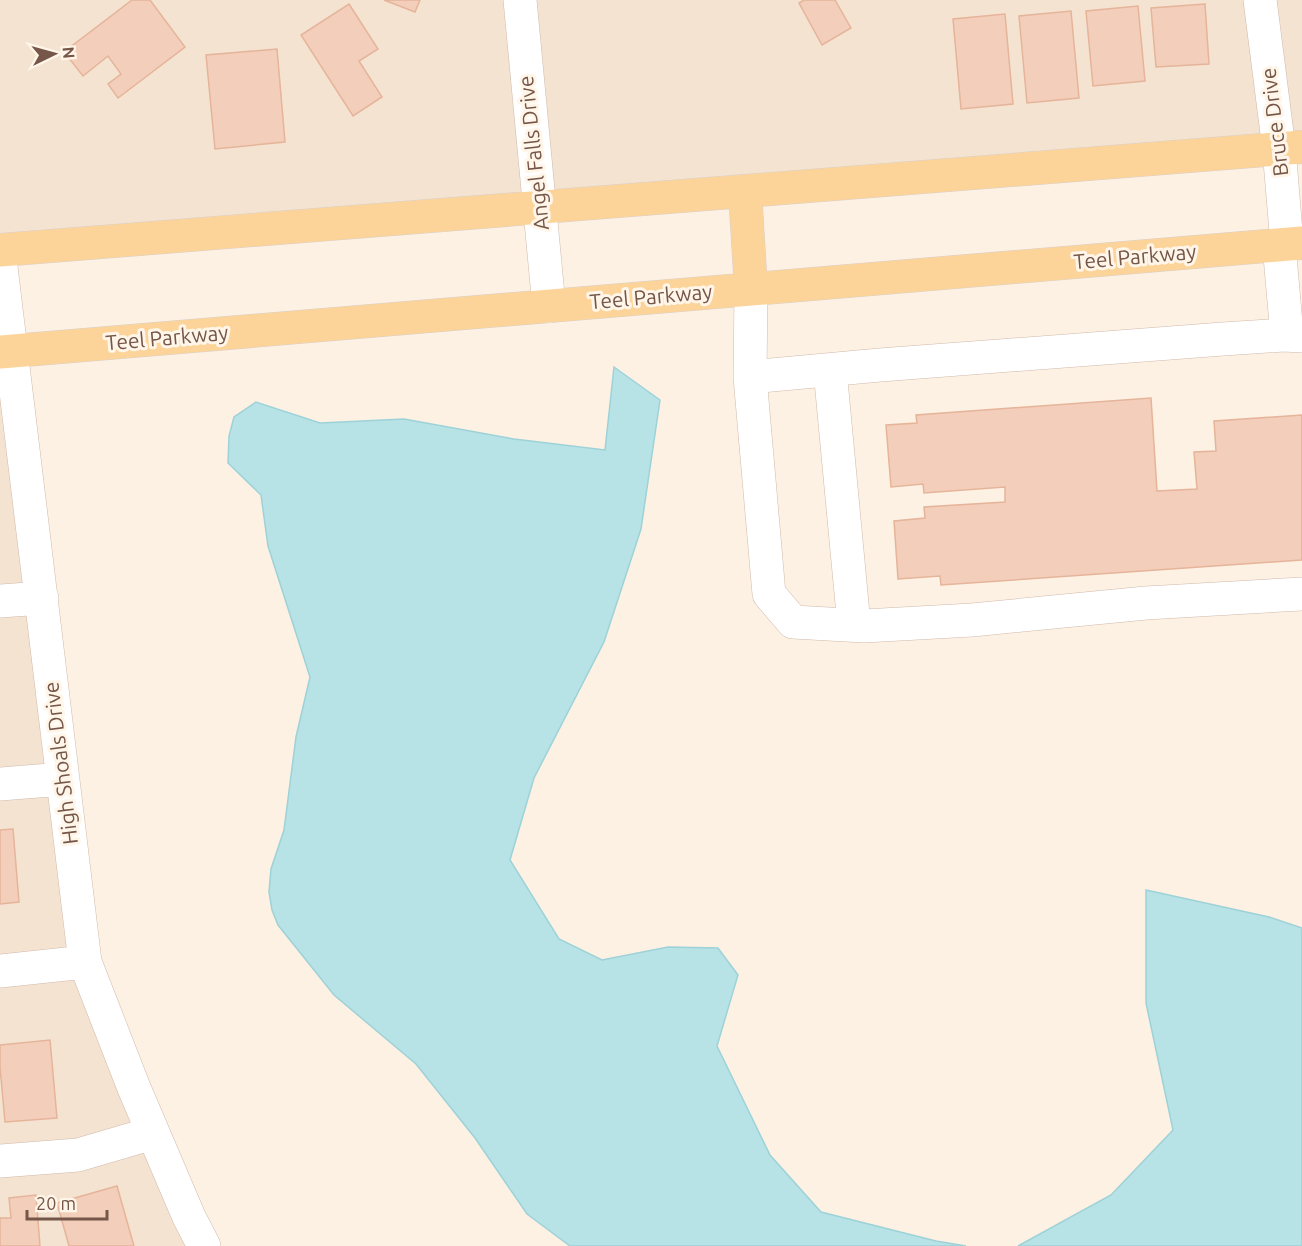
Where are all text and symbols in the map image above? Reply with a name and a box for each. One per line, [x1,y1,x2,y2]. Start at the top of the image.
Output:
north arrow [24,24,84,84]
text: N [59,46,78,59]
street label: Bruce Drive [1255,67,1293,178]
street label: Angel Falls Drive [513,75,553,232]
street label: Teel Parkway [1073,239,1197,273]
street label: Teel Parkway [589,279,713,313]
street label: Teel Parkway [105,320,229,354]
street label: High Shoals Drive [38,680,82,846]
scale bar [27,1183,106,1221]
text: 20 m [36,1193,76,1213]

